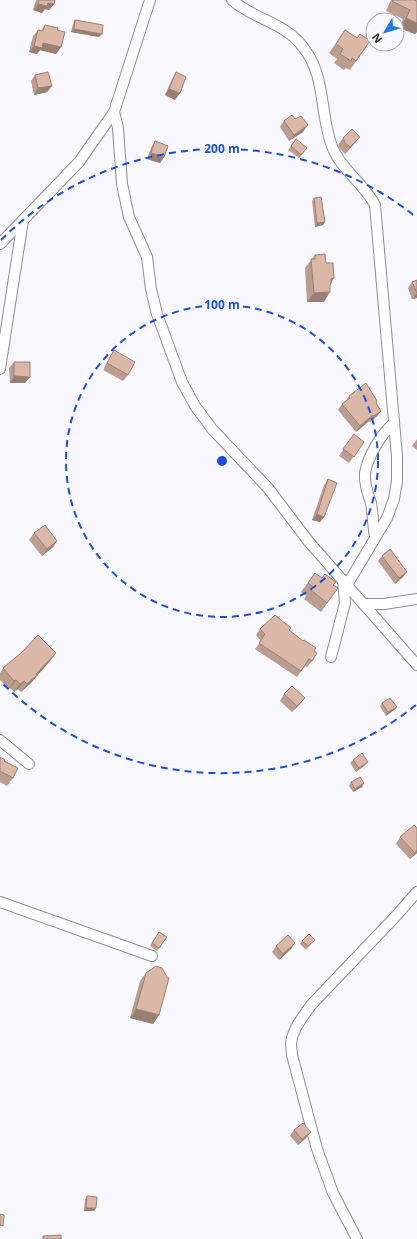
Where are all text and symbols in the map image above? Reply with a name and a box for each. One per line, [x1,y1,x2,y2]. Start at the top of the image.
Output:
north arrow [365,12,405,52]
text: N [368,30,385,47]
text: 200 m [204,140,240,157]
text: 100 m [204,296,240,313]
centre of rings [215,454,229,468]

